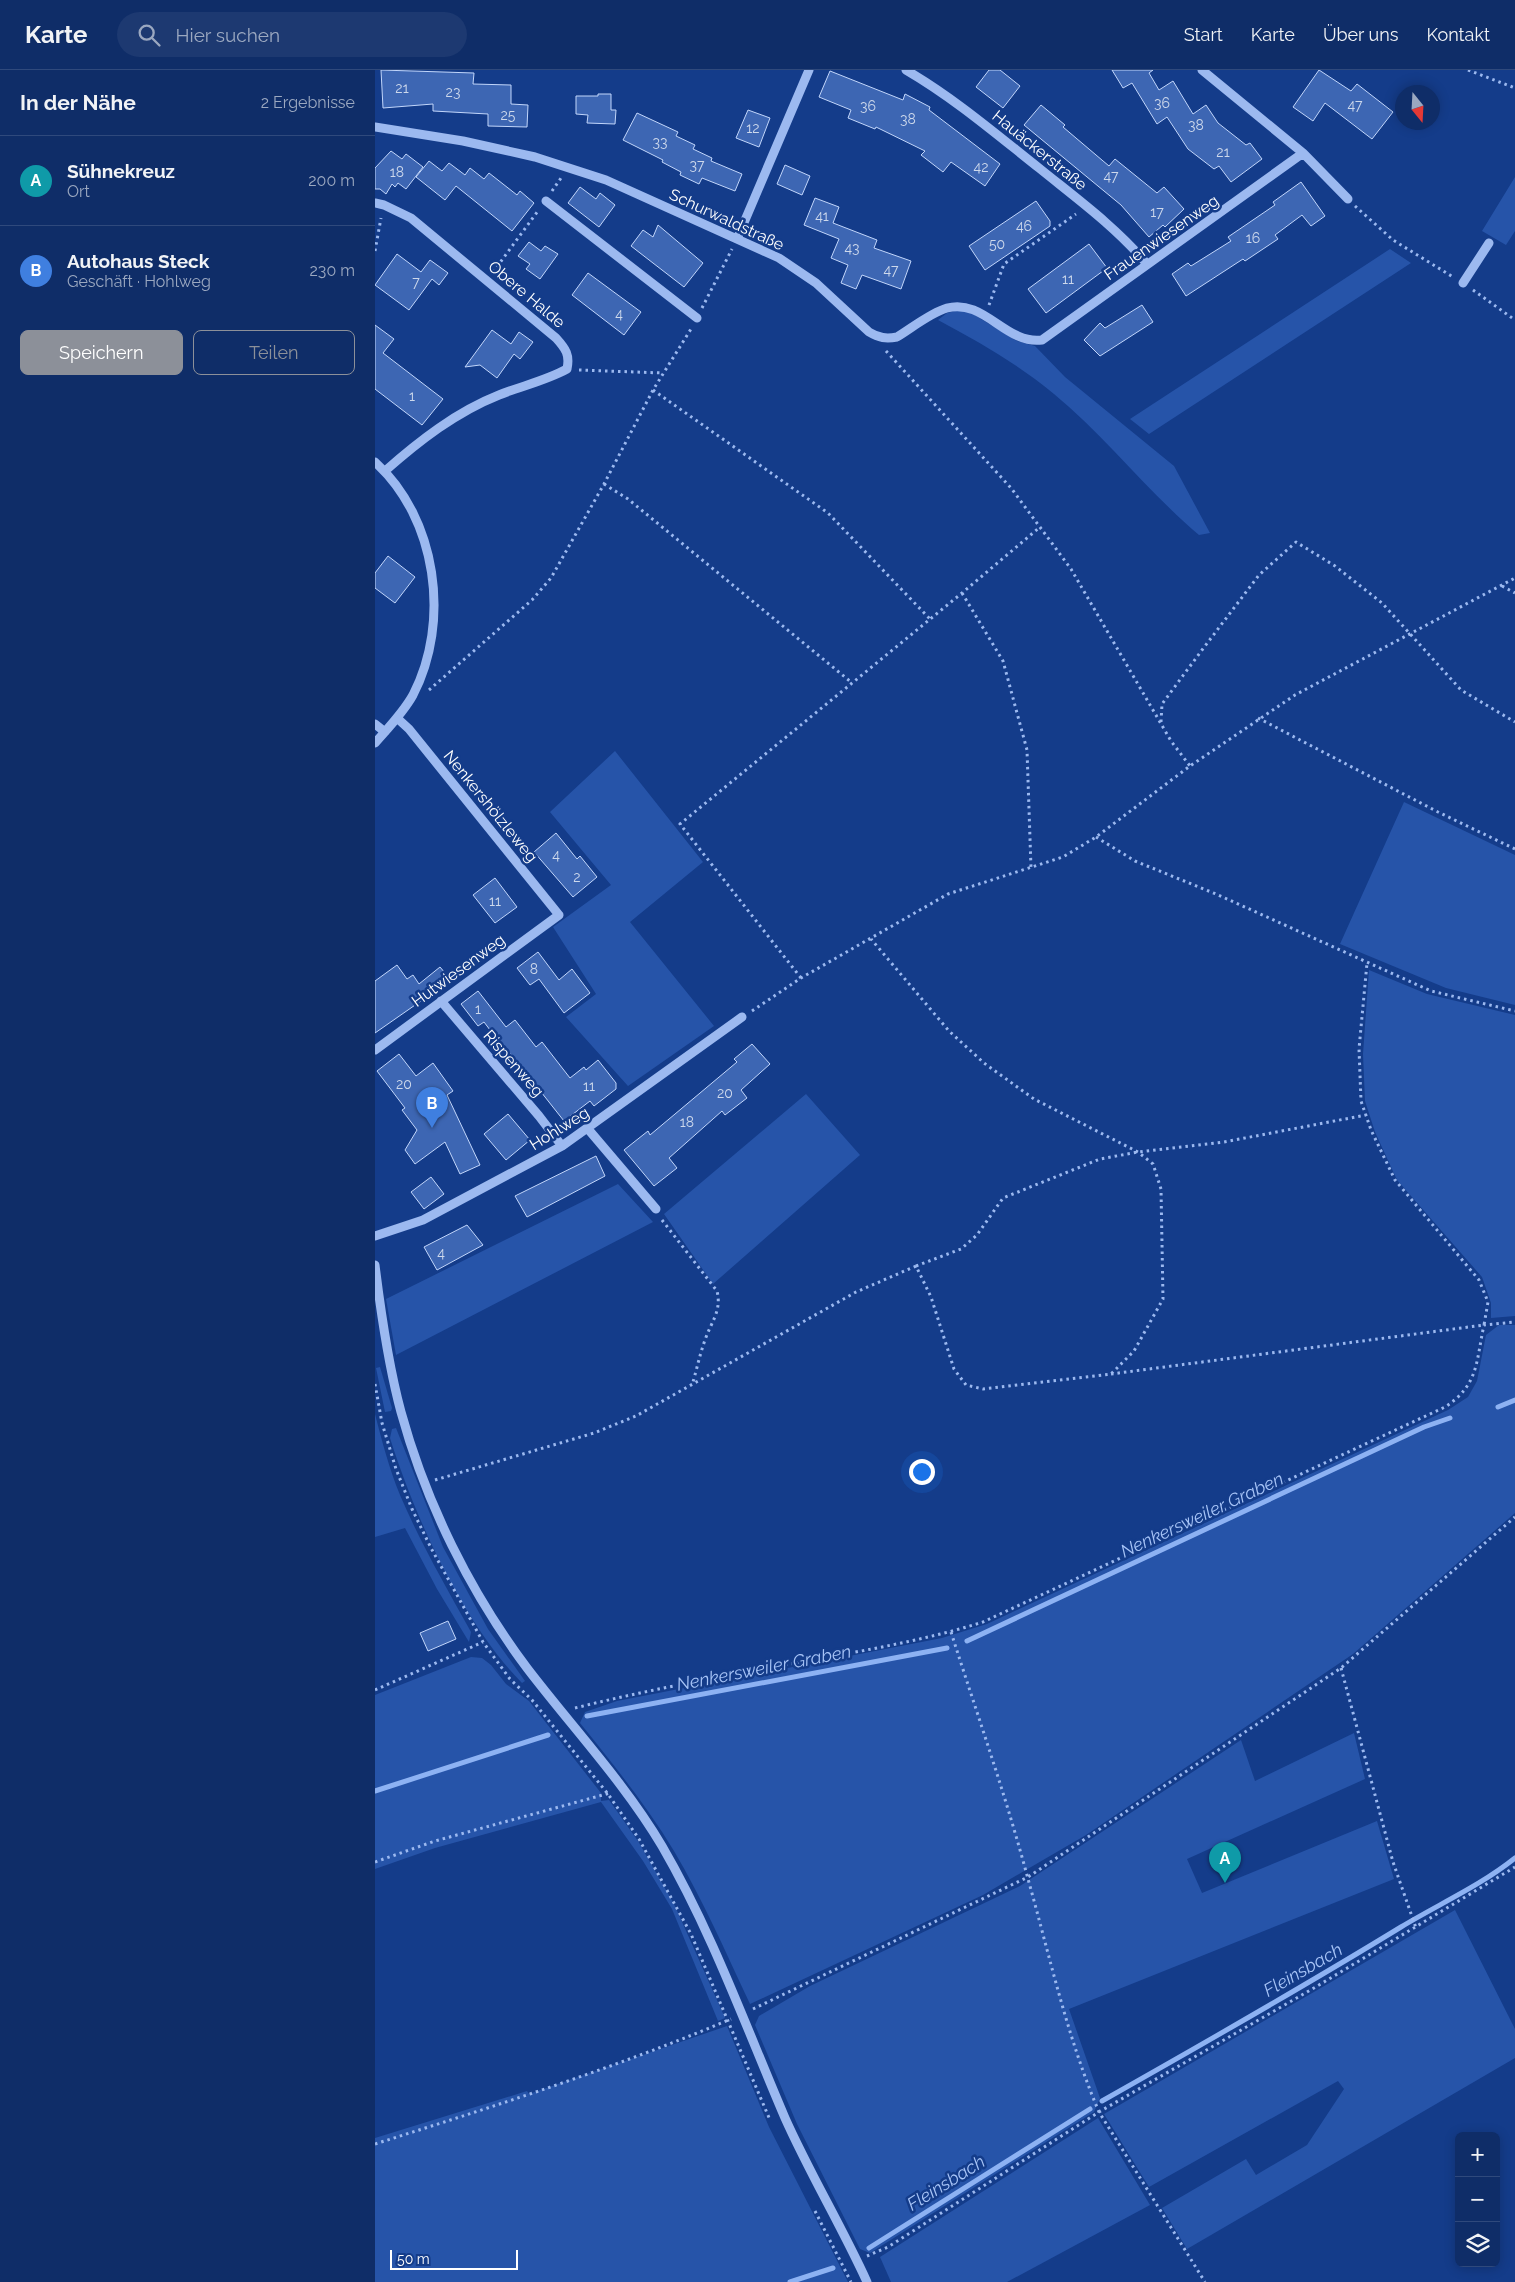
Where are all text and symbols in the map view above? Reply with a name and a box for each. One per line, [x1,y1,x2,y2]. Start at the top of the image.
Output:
search box [117,12,467,57]
text: Karte [25,20,87,49]
icon: search [135,21,163,49]
text: Hier suchen [175,24,280,46]
text: Start [1184,24,1223,45]
text: Karte [1251,24,1295,45]
text: Über uns [1323,24,1398,45]
text: Kontakt [1426,24,1490,45]
house number: 21 [395,80,409,96]
house number: 23 [446,84,460,100]
north arrow [1395,85,1440,130]
text: In der Nähe [20,90,136,115]
text: 2 Ergebnisse [261,93,355,112]
house number: 36 [1154,95,1170,111]
house number: 47 [1347,97,1363,113]
house number: 36 [860,98,876,114]
street label: Hauäckerstraße [989,106,1091,194]
house number: 25 [501,107,516,123]
house number: 38 [900,111,916,127]
house number: 38 [1188,117,1204,133]
house number: 12 [746,120,760,136]
house number: 33 [653,134,667,150]
house number: 21 [1216,144,1230,160]
house number: 37 [690,157,705,173]
house number: 42 [974,159,988,175]
text: Sühnekreuz [67,160,175,182]
house number: 18 [390,164,404,180]
house number: 47 [1103,168,1119,184]
text: A [31,171,41,190]
text: 200 m [308,171,355,190]
text: Ort [67,182,90,201]
street label: Schurwaldstraße [666,185,787,254]
street label: Frauenwiesenweg [1100,191,1222,284]
house number: 17 [1150,204,1164,220]
house number: 41 [815,208,829,224]
house number: 46 [1016,218,1032,234]
house number: 16 [1246,230,1260,246]
house number: 50 [989,236,1005,252]
house number: 43 [844,240,860,256]
text: Autohaus Steck [67,250,209,272]
street label: Obere Halde [484,257,569,332]
text: B [31,261,41,280]
text: 230 m [310,261,355,280]
house number: 47 [883,262,899,278]
house number: 11 [1062,271,1074,287]
text: Geschäft · Hohlweg [67,272,211,291]
house number: 7 [412,274,420,290]
house number: 4 [615,306,623,322]
button: Speichern [20,330,183,375]
button: Teilen [193,330,355,375]
house number: 1 [409,388,415,404]
street label: Nenkershölzleweg [440,747,542,866]
house number: 4 [552,847,560,863]
house number: 2 [573,869,581,885]
house number: 11 [489,893,501,909]
street label: Hutwiesenweg [408,930,509,1011]
house number: 8 [530,961,538,977]
house number: 1 [475,1001,481,1017]
street label: Rispenweg [480,1026,548,1101]
house number: 20 [396,1076,412,1092]
house number: 11 [583,1078,595,1094]
house number: 20 [717,1085,733,1101]
pin: B [416,1087,448,1128]
street label: Hohlweg [526,1103,593,1154]
house number: 18 [680,1114,694,1130]
house number: 4 [437,1245,445,1261]
your location [909,1459,935,1485]
water label: Nenkersweiler Graben [1117,1468,1287,1562]
water label: Nenkersweiler Graben [675,1640,853,1695]
pin: A [1209,1842,1241,1883]
water label: Fleinsbach [1259,1939,1346,2001]
map controls [1455,2132,1500,2267]
button: + [1455,2132,1500,2177]
water label: Fleinsbach [903,2150,989,2215]
button: − [1455,2177,1500,2222]
button: layers [1455,2222,1500,2267]
scale bar [390,2247,517,2270]
text: 50 m [397,2251,430,2267]

